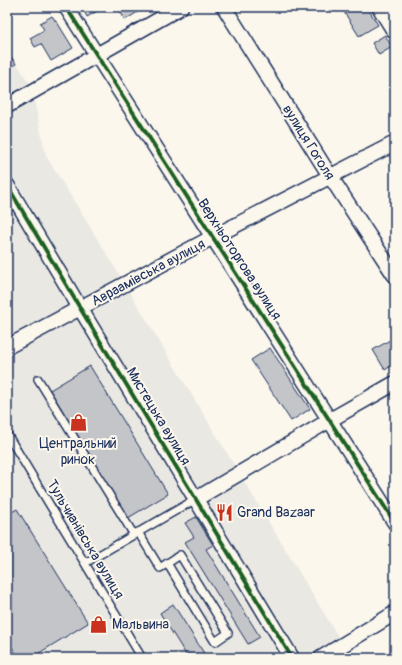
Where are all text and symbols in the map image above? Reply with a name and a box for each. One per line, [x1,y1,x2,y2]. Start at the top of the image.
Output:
street label: вулиця Гоголя [279,102,338,183]
street label: Верхньоторгова вулиця [194,195,285,323]
street label: Авраамівська вулиця [88,235,208,310]
street label: Мистецька вулиця [123,364,194,468]
shop icon: Центральний ринок [68,413,88,433]
place label: Центральний ринок [39,435,117,468]
street label: Тульчианівська вулиця [43,477,128,602]
restaurant icon: Grand Bazaar [214,502,234,522]
place label: Grand Bazaar [237,504,315,521]
shop icon: Мальвина [89,614,109,634]
place label: Мальвина [112,616,169,633]

